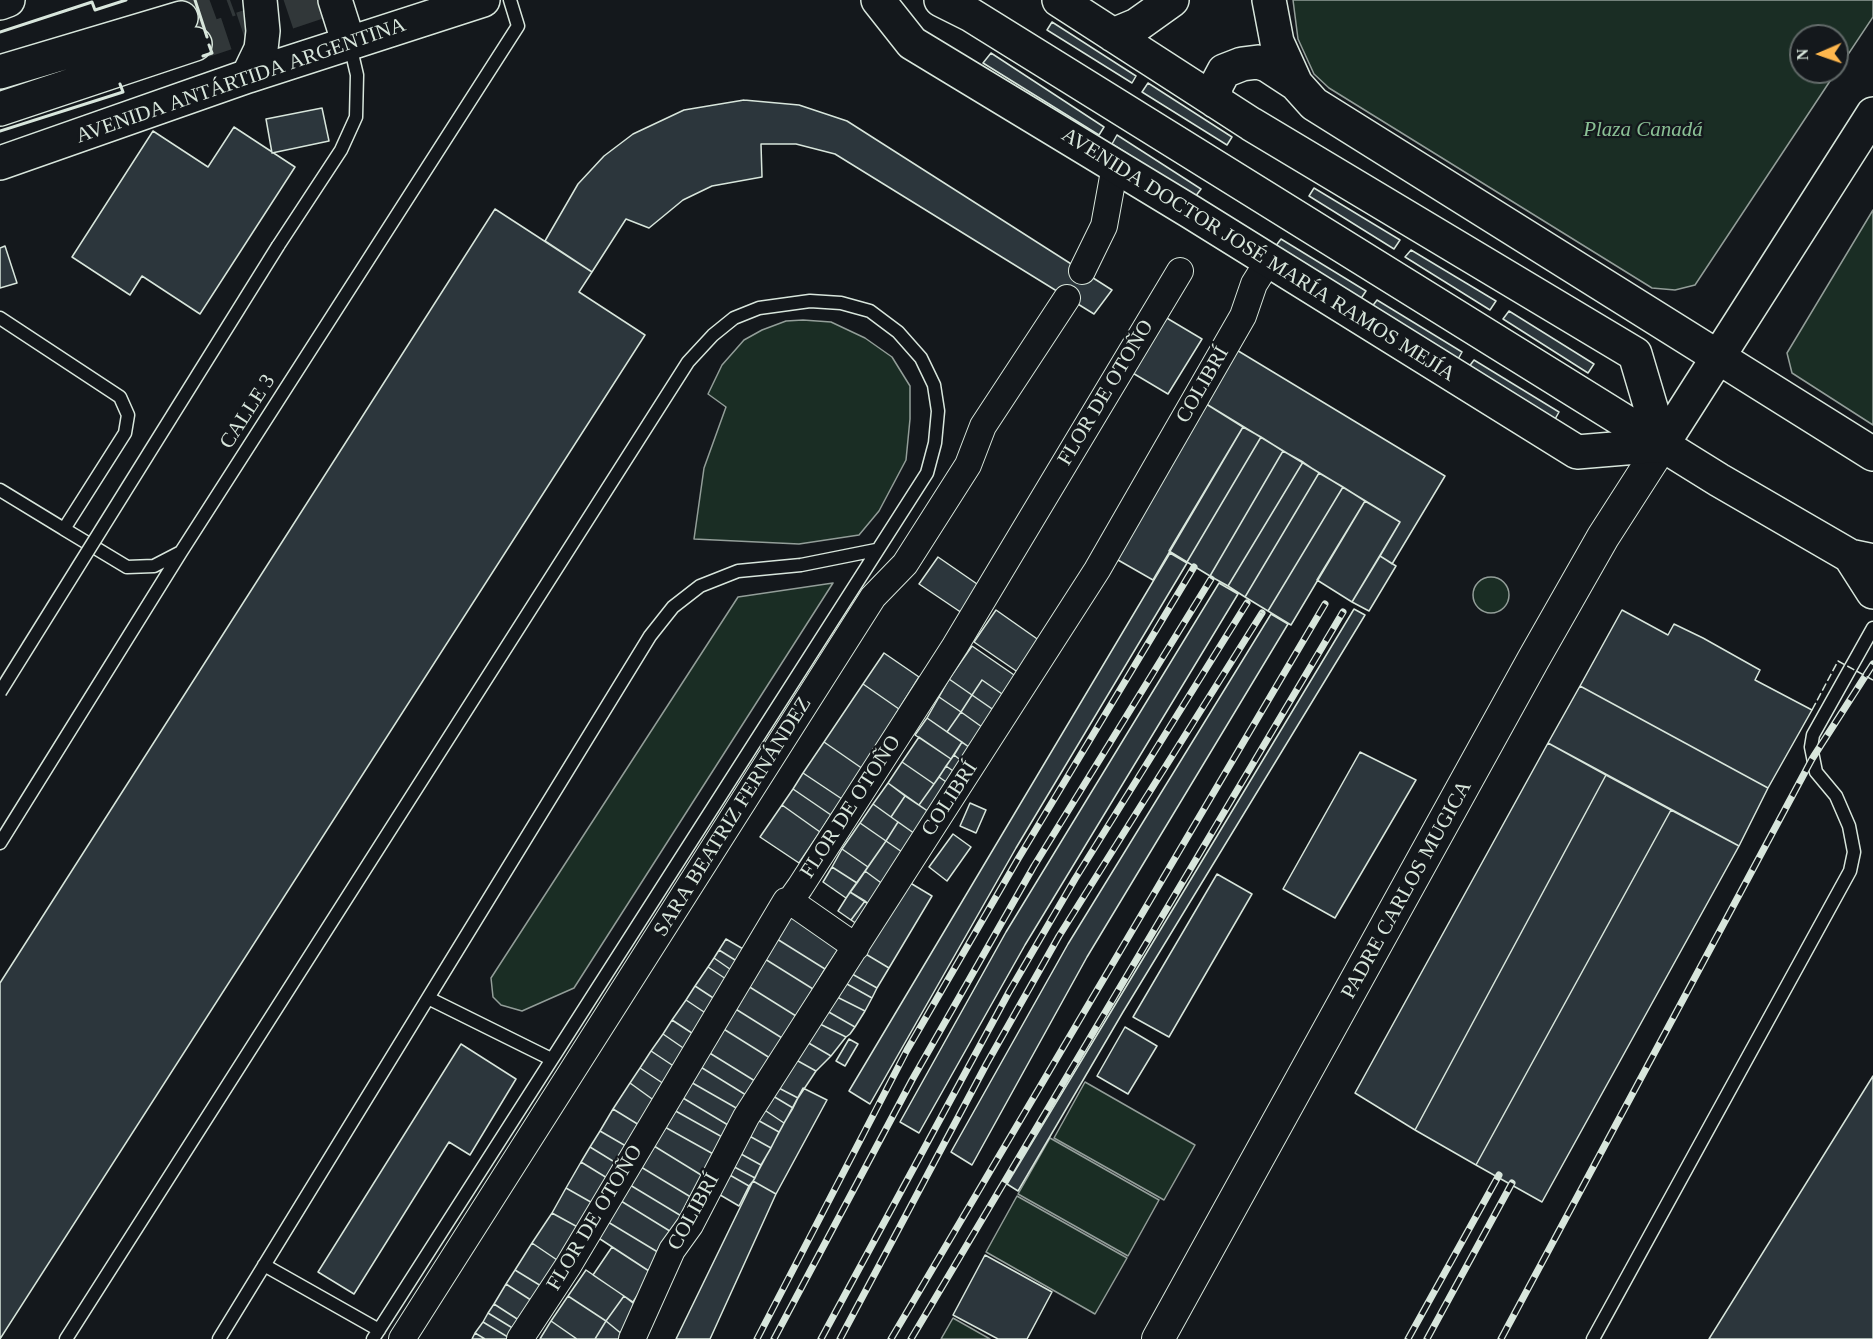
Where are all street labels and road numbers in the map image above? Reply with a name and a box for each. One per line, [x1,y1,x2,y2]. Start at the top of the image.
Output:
street label: AVENIDA ANTÁRTIDA ARGENTINA [73,13,409,149]
street label: AVENIDA DOCTOR JOSÉ MARÍA RAMOS MEJÍA [1056,123,1460,387]
street label: FLOR DE OTOÑO [1053,316,1159,470]
street label: COLIBRÍ [1171,342,1235,428]
street label: CALLE 3 [215,370,281,454]
street label: SARA BEATRIZ FERNÁNDEZ [649,693,817,941]
street label: FLOR DE OTOÑO [795,731,907,883]
street label: COLIBRÍ [917,757,983,841]
street label: PADRE CARLOS MUGICA [1336,777,1478,1003]
street label: FLOR DE OTOÑO [542,1141,648,1295]
street label: COLIBRÍ [663,1169,725,1255]

